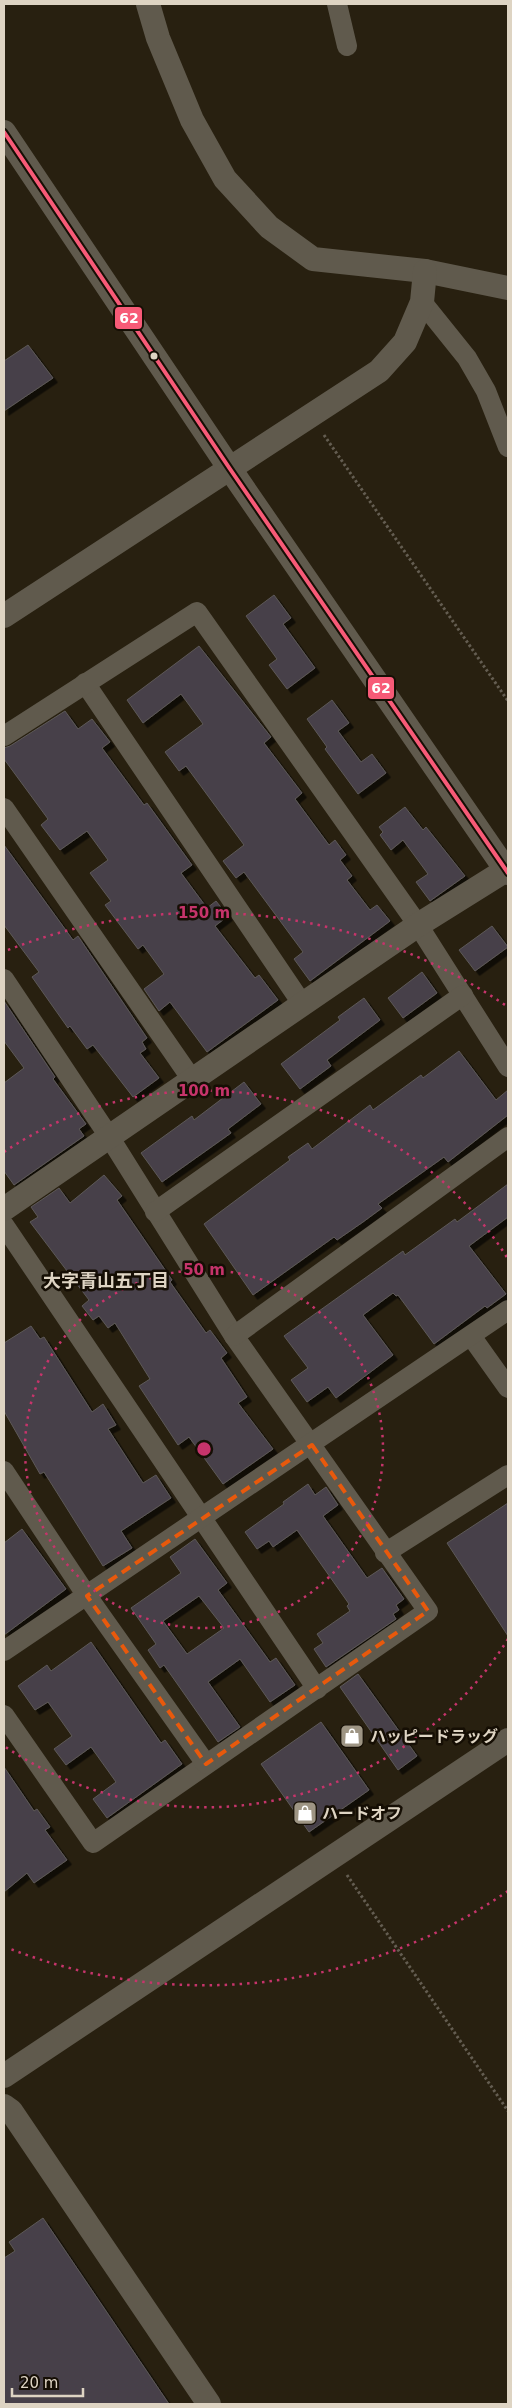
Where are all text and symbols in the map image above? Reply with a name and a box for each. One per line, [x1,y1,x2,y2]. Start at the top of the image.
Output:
line badge: 62 [114,306,143,330]
text: 62 [119,310,139,326]
unlabelled marker [149,351,159,361]
line badge: 62 [367,676,395,700]
text: 62 [371,680,391,696]
text: 150 m [178,904,230,922]
text: 100 m [178,1082,230,1100]
text: 50 m [183,1261,225,1279]
district label: 大字青山五丁目 [43,1270,169,1291]
centre of rings [195,1440,213,1458]
shop icon: ハッピードラッグ [339,1723,365,1749]
place label: ハッピードラッグ [370,1727,498,1746]
shop icon: ハードオフ [292,1800,318,1826]
place label: ハードオフ [322,1804,402,1823]
scale bar [12,2366,84,2398]
text: 20 m [20,2374,58,2392]

